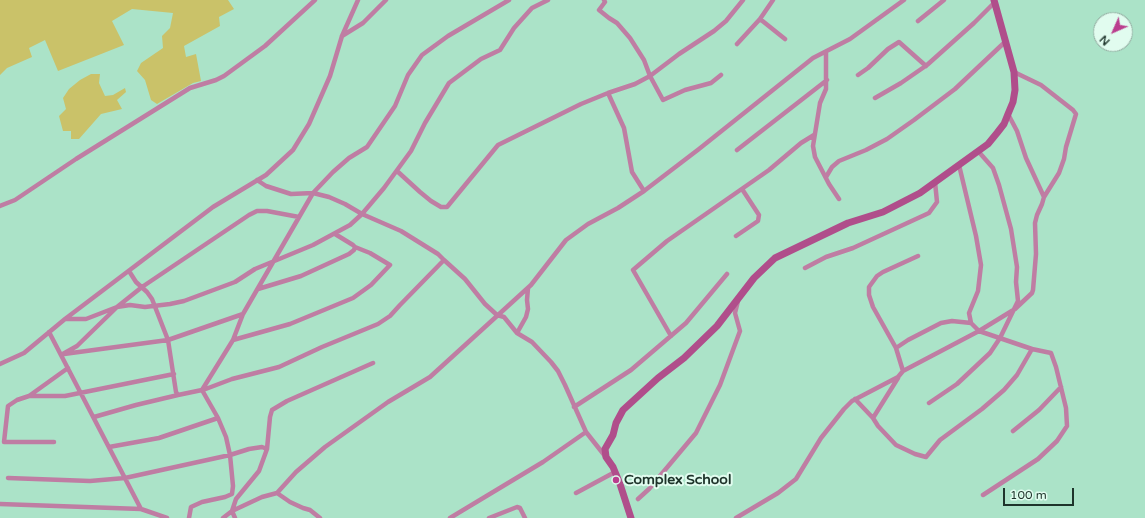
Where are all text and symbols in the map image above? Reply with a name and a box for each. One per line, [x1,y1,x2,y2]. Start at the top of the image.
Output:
north arrow [1093,12,1133,52]
text: N [1097,32,1113,48]
place label: Complex School [624,472,731,488]
marker: Complex School [611,475,621,485]
scale bar [1005,480,1076,506]
text: 100 m [1010,488,1047,502]

